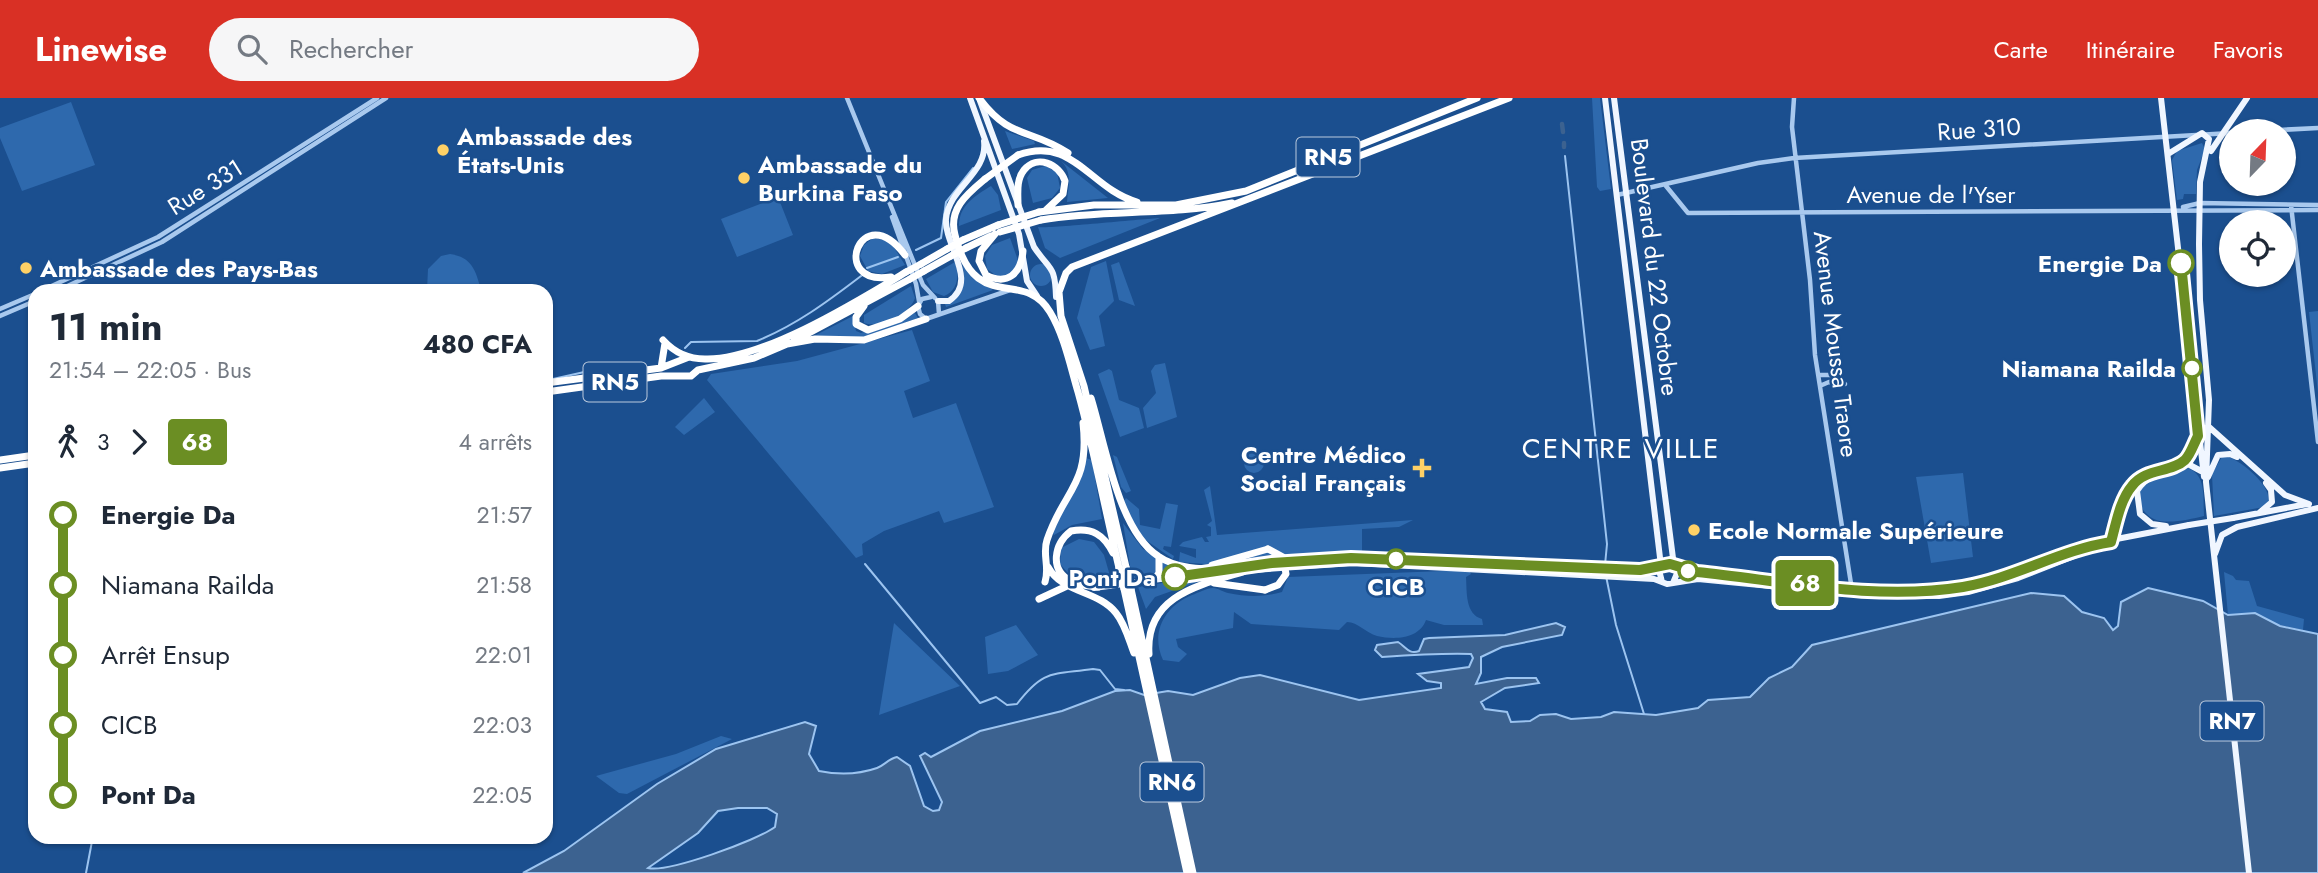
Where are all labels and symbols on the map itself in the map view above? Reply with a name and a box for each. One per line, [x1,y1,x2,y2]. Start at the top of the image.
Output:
street label: Rue 310 [1936,109,2022,149]
place label: Ambassade des États-Unis [456,119,632,182]
north arrow [2219,119,2296,196]
street label: Boulevard du 22 Octobre [1622,136,1688,398]
road number: RN5 [1296,138,1360,176]
marker: Ambassade des États-Unis [435,142,451,158]
place label: Ambassade du Burkina Faso [757,147,922,210]
street label: Rue 331 [161,150,249,224]
marker: Ambassade du Burkina Faso [736,170,752,186]
street label: Avenue de l'Yser [1847,177,2016,212]
street label: Avenue Moussa Traore [1805,229,1867,459]
place label: Energie Da [2038,246,2162,281]
marker: Energie Da [2168,250,2194,276]
place label: Ambassade des Pays-Bas [39,251,318,286]
marker: Ambassade des Pays-Bas [18,260,34,276]
place label: Niamana Railda [2002,351,2176,386]
marker: Niamana Railda [2182,358,2202,378]
road number: RN5 [584,362,646,402]
district label: CENTRE VILLE [1522,428,1720,469]
place label: Centre Médico Social Français [1240,437,1406,500]
marker: Centre Médico Social Français [1412,458,1432,478]
place label: Ecole Normale Supérieure [1708,513,2004,548]
marker: Ecole Normale Supérieure [1686,522,1702,538]
marker: CICB [1386,549,1406,569]
place label: Pont Da [1068,560,1156,595]
line badge: 68 [1773,560,1836,606]
unlabelled marker [1678,561,1698,581]
marker: Pont Da [1162,564,1188,590]
place label: CICB [1367,569,1425,604]
road number: RN7 [2200,702,2264,740]
road number: RN6 [1140,762,1204,802]

